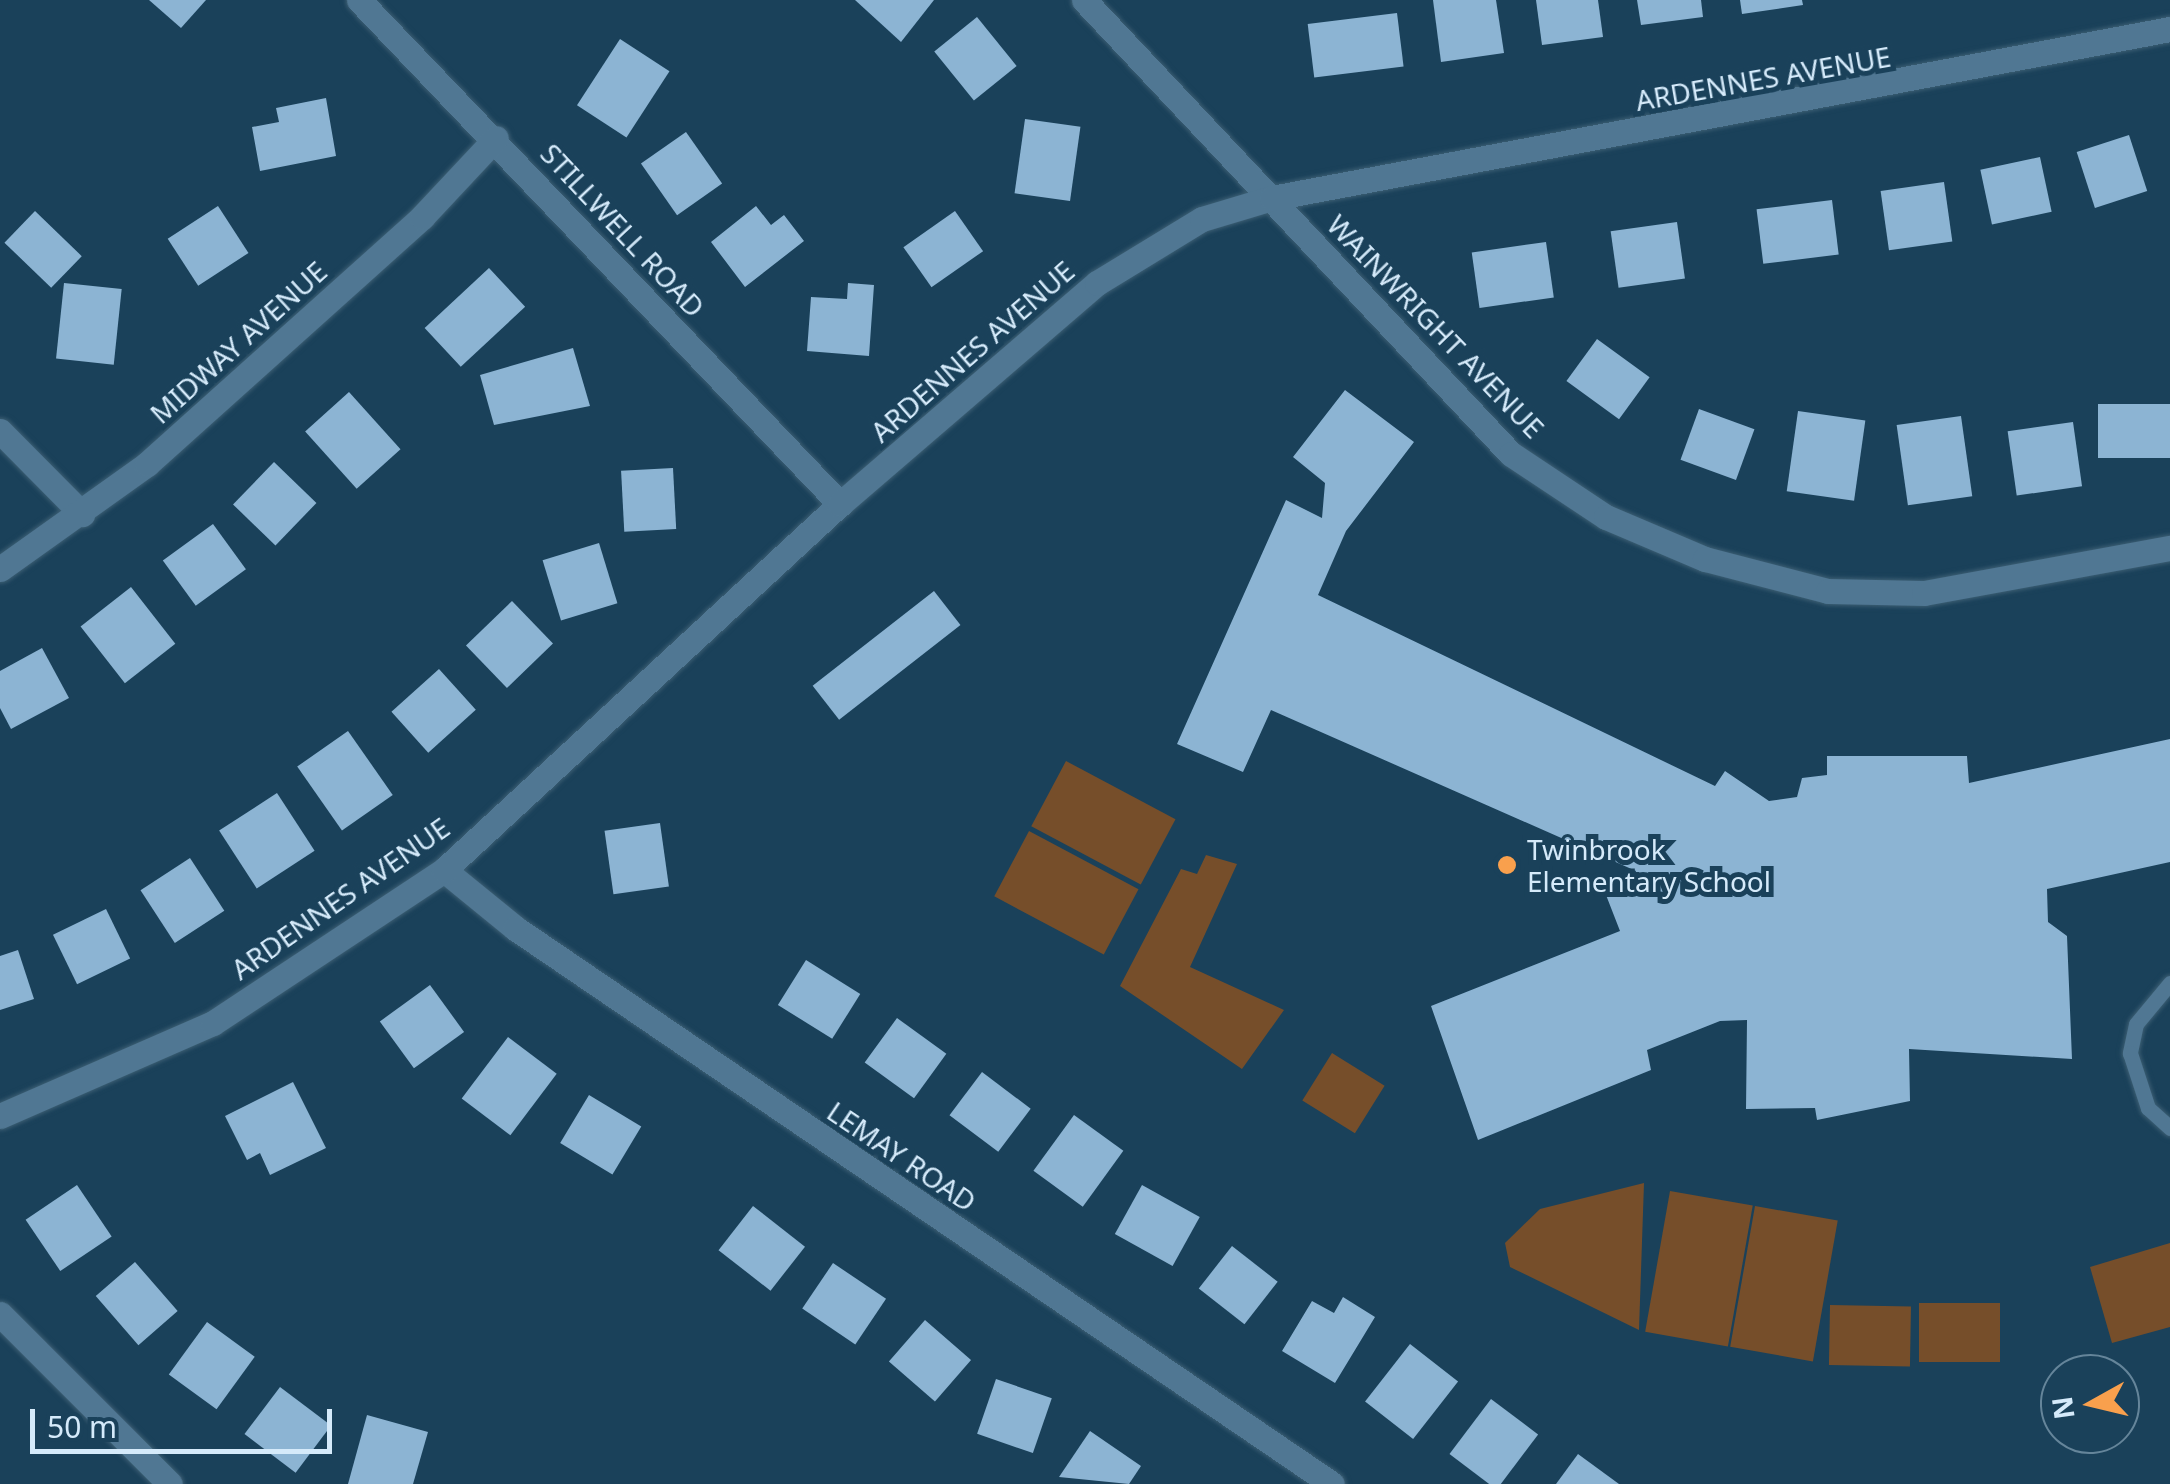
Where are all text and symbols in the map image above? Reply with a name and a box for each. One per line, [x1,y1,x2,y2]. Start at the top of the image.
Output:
street label: ARDENNES AVENUE [1633,39,1893,117]
street label: STILLWELL ROAD [534,136,712,324]
street label: WAINWRIGHT AVENUE [1321,208,1551,444]
street label: MIDWAY AVENUE [143,254,333,430]
street label: ARDENNES AVENUE [863,254,1081,448]
street label: ARDENNES AVENUE [224,810,456,986]
place label: Twinbrook Elementary School [1527,832,1771,898]
marker: Twinbrook Elementary School [1496,854,1518,876]
street label: LEMAY ROAD [821,1094,983,1218]
north arrow [2040,1354,2140,1454]
scale bar [35,1389,338,1451]
text: N [2042,1394,2083,1422]
text: 50 m [47,1406,117,1447]

